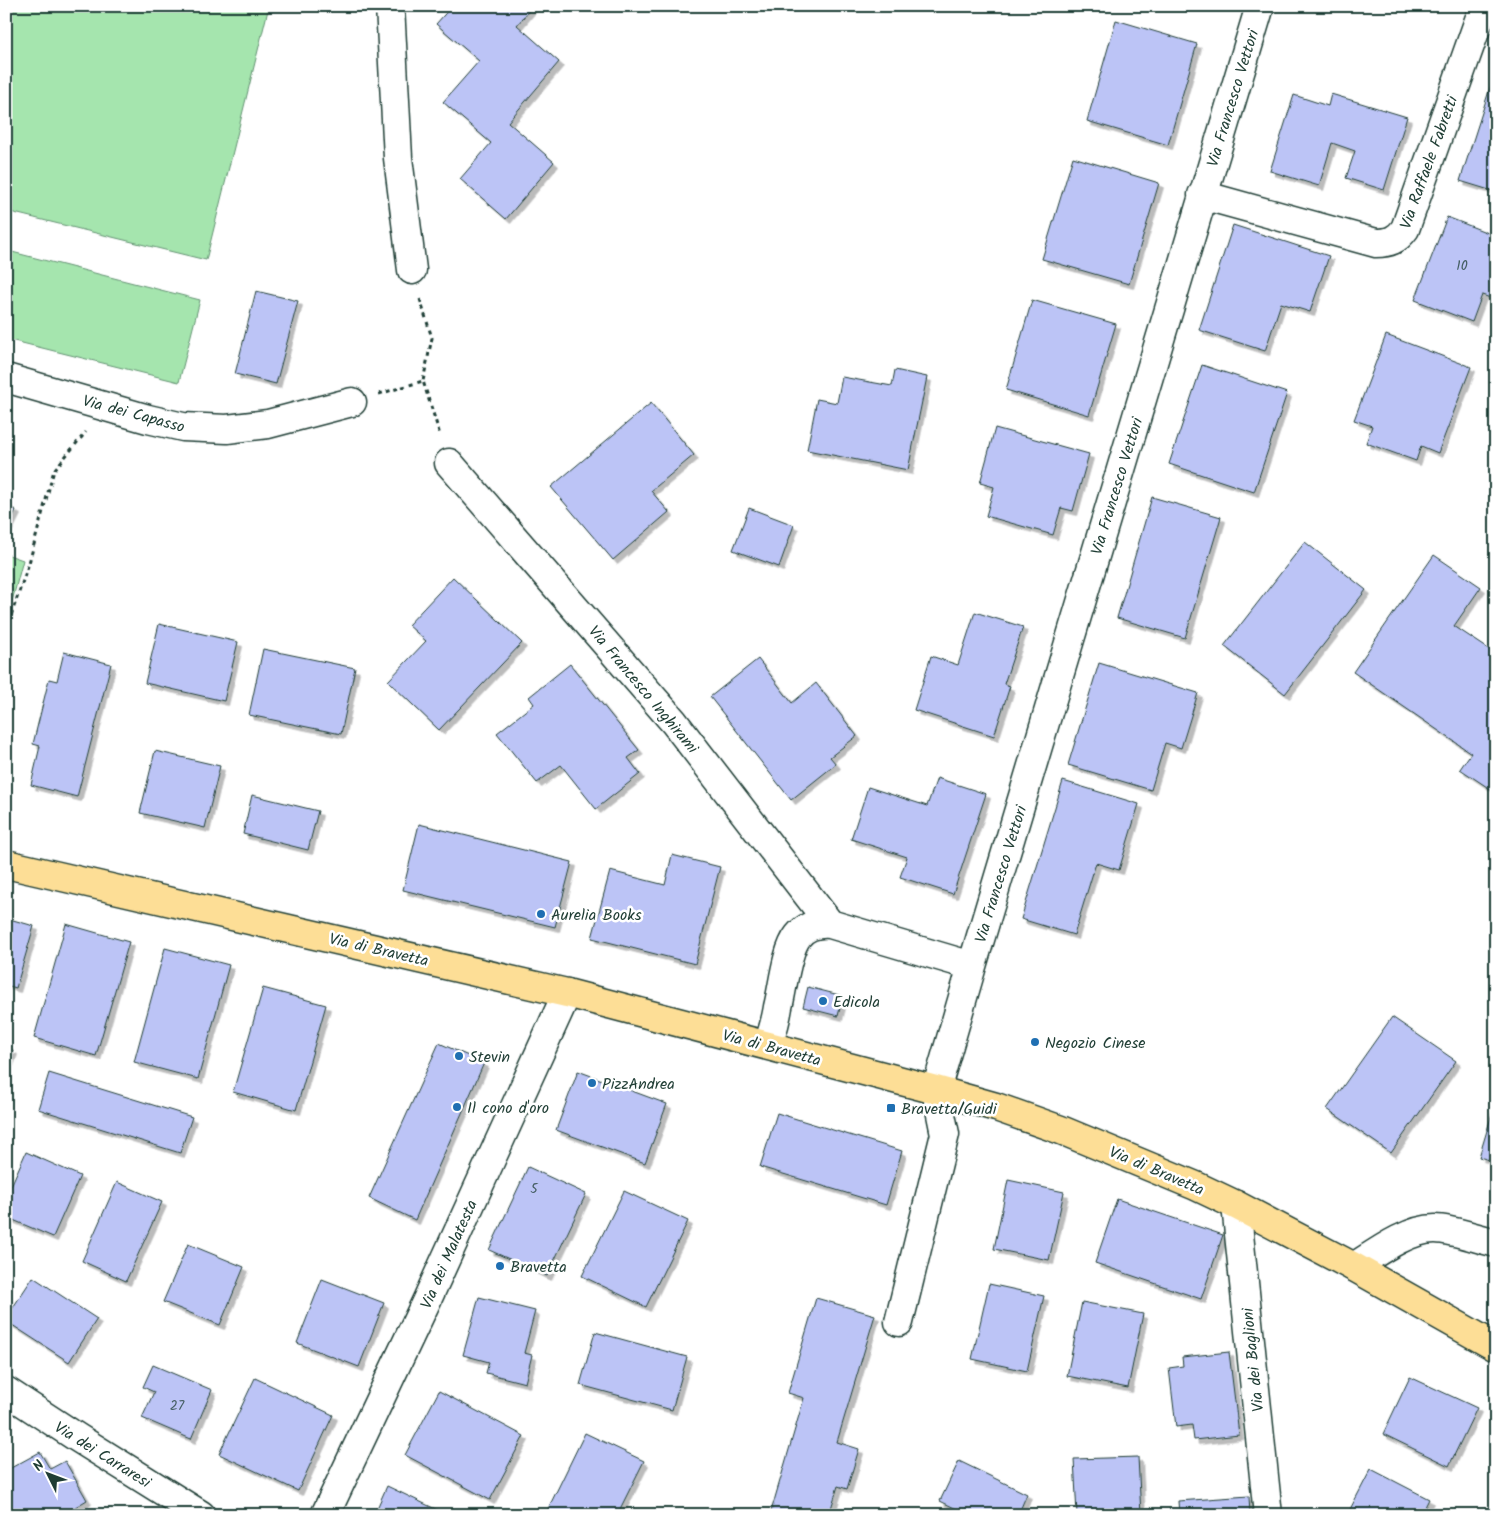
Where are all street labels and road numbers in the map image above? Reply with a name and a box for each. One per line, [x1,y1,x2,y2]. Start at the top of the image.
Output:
street label: Via Francesco Vettori [1201,26,1267,170]
street label: Via Raffaele Fabretti [1394,91,1466,233]
street label: Via dei Capasso [80,389,187,440]
street label: Via Francesco Vettori [1085,414,1151,558]
street label: Via Francesco Inghirami [582,620,705,760]
street label: Via Francesco Vettori [969,802,1035,946]
street label: Via di Bravetta [327,927,431,974]
street label: Via di Bravetta [719,1023,824,1074]
street label: Via di Bravetta [1105,1140,1208,1203]
street label: Via dei Malatesta [414,1196,485,1313]
street label: Via dei Baglioni [1235,1306,1271,1413]
street label: Via dei Carraresi [49,1416,156,1496]

